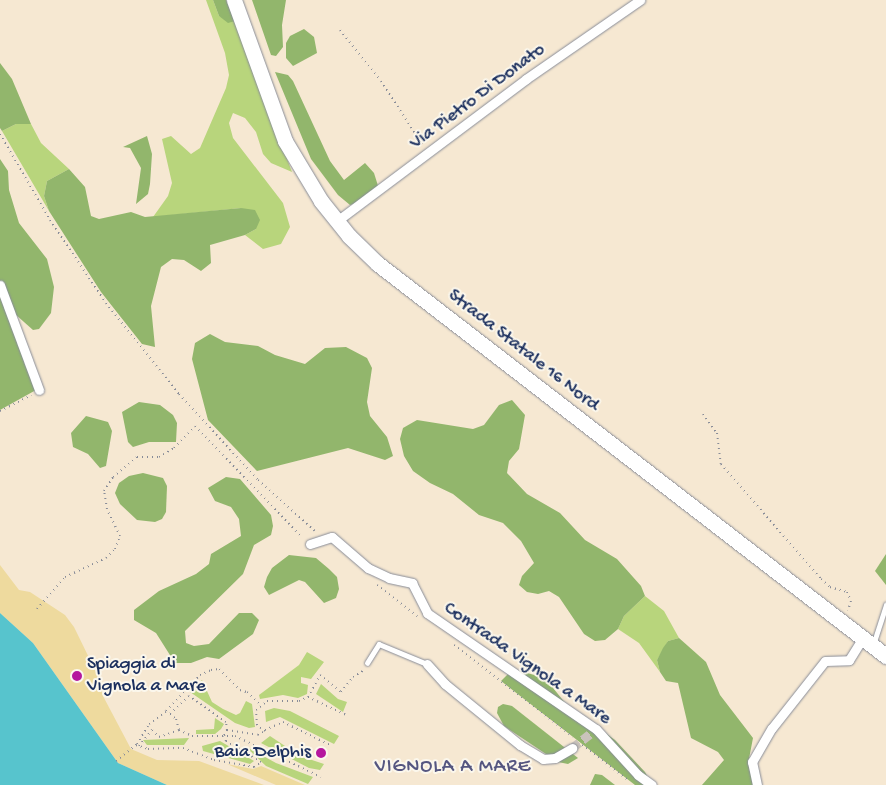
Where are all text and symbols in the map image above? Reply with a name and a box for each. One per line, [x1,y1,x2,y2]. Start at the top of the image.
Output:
street label: Via Pietro Di Donato [406,39,550,155]
street label: Strada Statale 16 Nord [443,285,603,417]
street label: Contrada Vignola a Mare [439,597,615,731]
place label: Spiaggia di Vignola a Mare [87,654,206,698]
marker: Spiaggia di Vignola a Mare [71,670,83,682]
place label: Baia Delphis [215,742,311,764]
marker: Baia Delphis [315,747,327,759]
district label: VIGNOLA A MARE [373,755,533,779]

